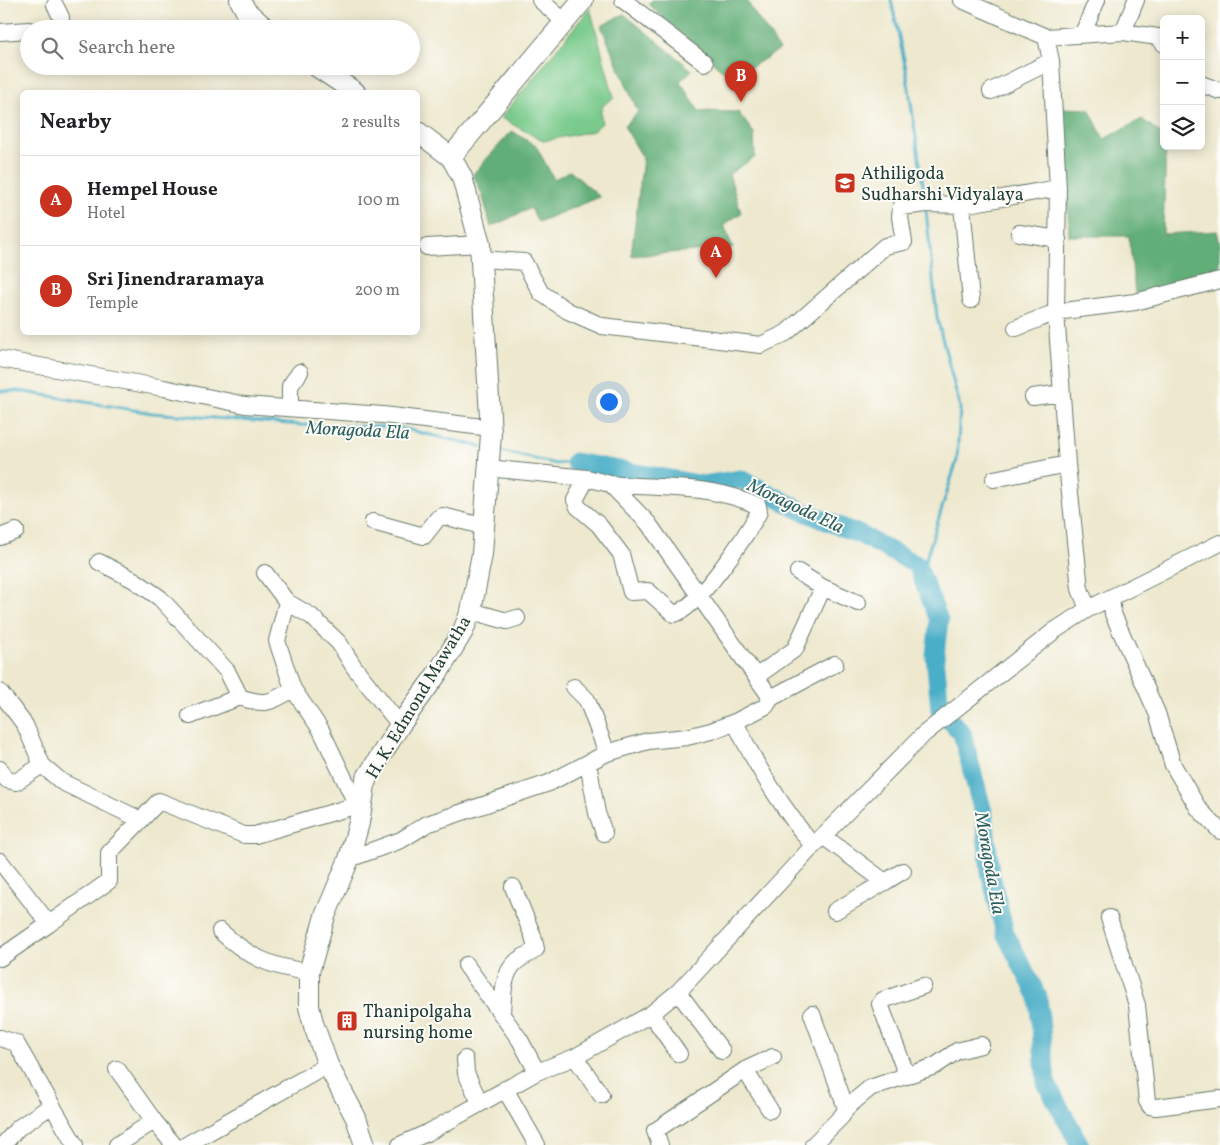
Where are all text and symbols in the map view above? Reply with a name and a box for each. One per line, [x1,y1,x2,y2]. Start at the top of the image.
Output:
map controls [1160,15,1205,150]
button: + [1160,15,1205,60]
search box [20,20,420,75]
icon: search [38,34,66,62]
text: Search here [78,35,175,61]
button: − [1160,60,1205,105]
pin: B [725,61,757,102]
button: layers [1160,105,1205,150]
text: Nearby [40,108,111,137]
text: 2 results [341,112,400,134]
place label: Athiligoda Sudharshi Vidyalaya [861,162,1024,208]
school or university icon: Athiligoda Sudharshi Vidyalaya [833,171,857,195]
text: Hempel House [87,177,218,203]
text: A [50,190,62,212]
text: 100 m [357,190,400,212]
text: Hotel [87,203,125,225]
pin: A [700,237,732,278]
text: Sri Jinendraramaya [87,267,264,293]
text: B [51,280,61,302]
text: 200 m [355,280,400,302]
text: Temple [87,293,138,315]
your location [596,389,622,415]
water label: Moragoda Ela [304,415,411,447]
water label: Moragoda Ela [742,473,848,541]
street label: H. K. Edmond Mawatha [361,611,478,784]
water label: Moragoda Ela [967,809,1011,917]
place label: Thanipolgaha nursing home [363,1000,473,1046]
building icon: Thanipolgaha nursing home [335,1009,359,1033]

